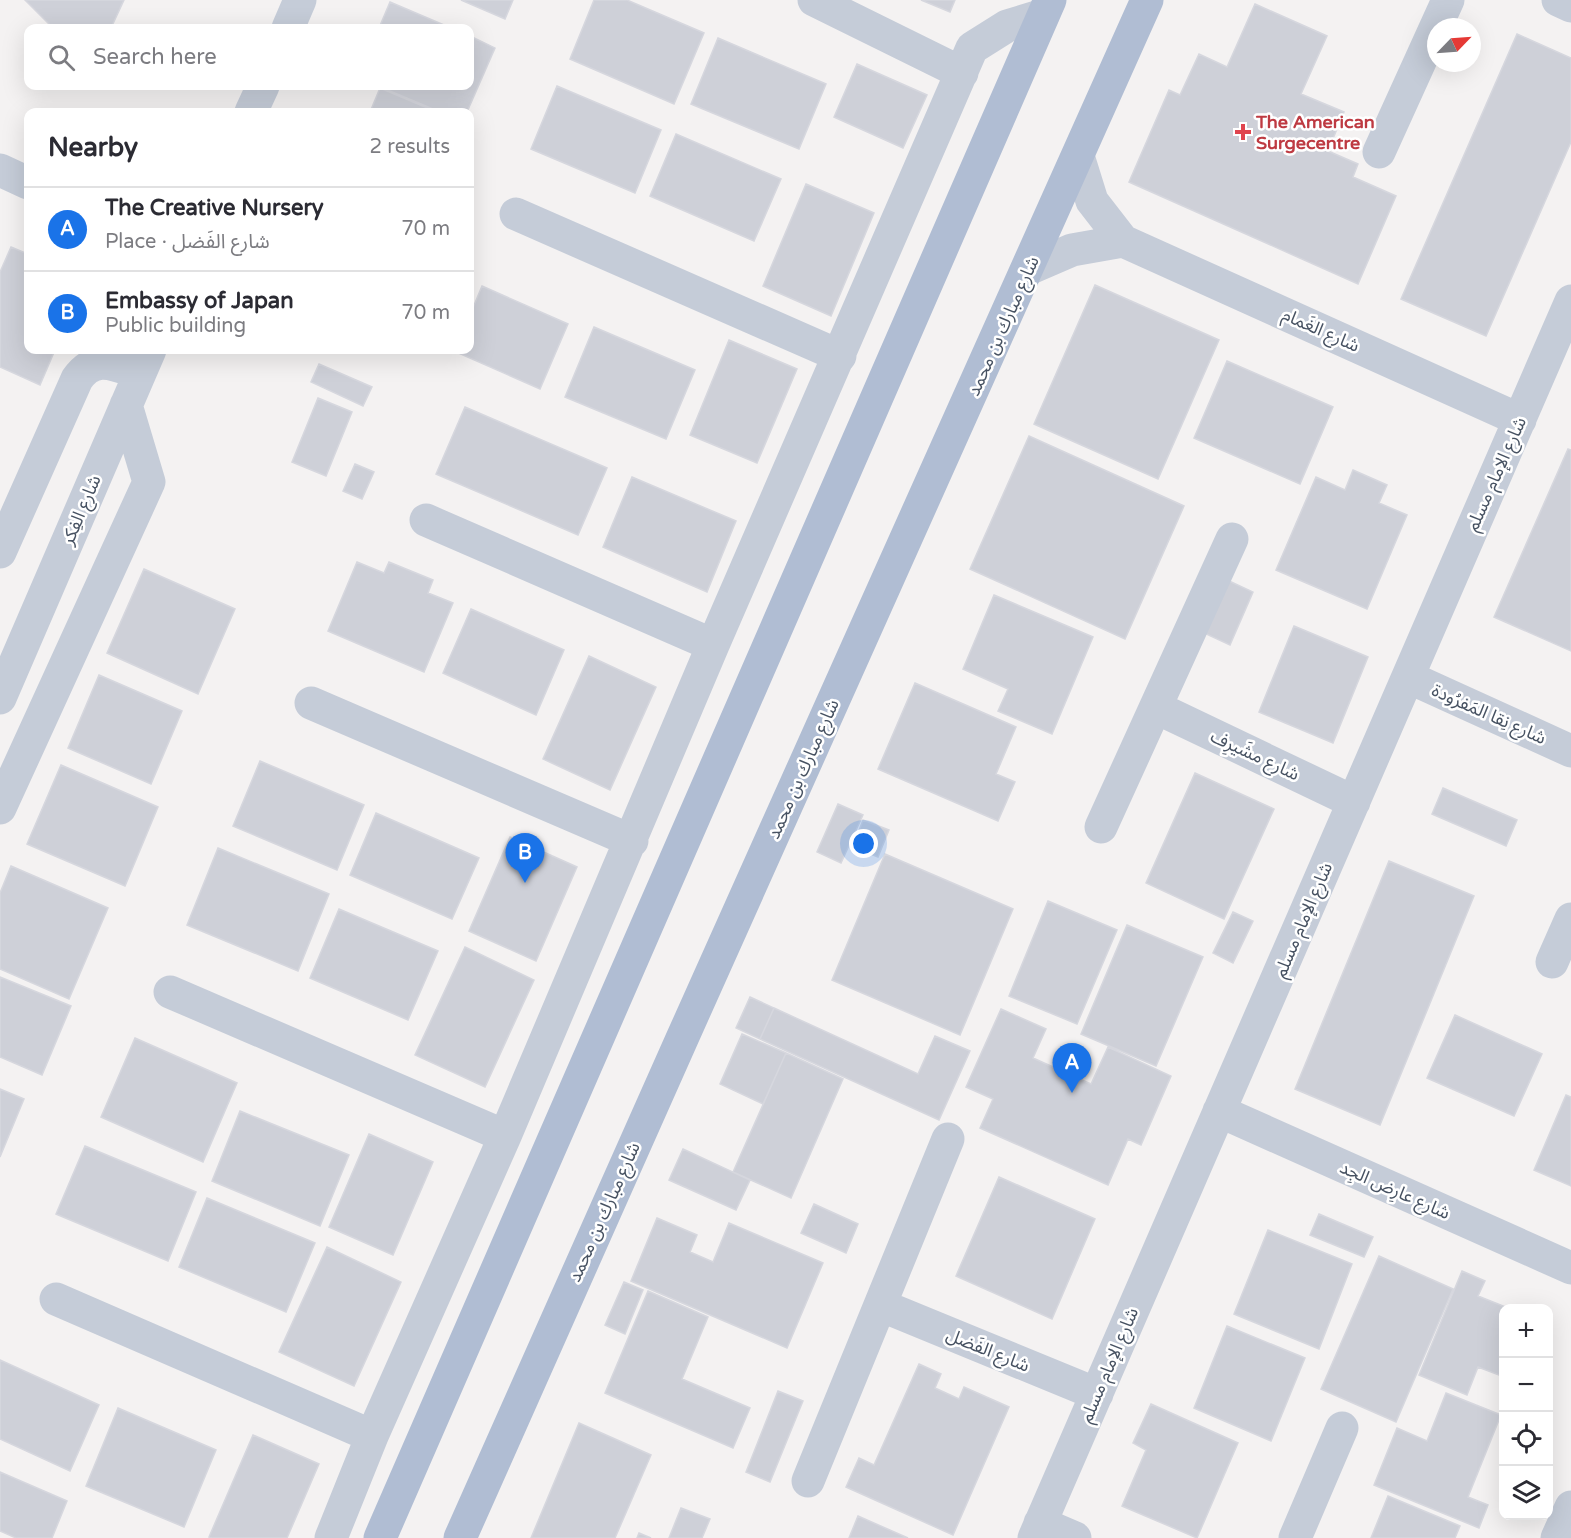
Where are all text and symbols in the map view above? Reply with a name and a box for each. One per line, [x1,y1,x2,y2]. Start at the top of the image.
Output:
north arrow [1427,18,1481,72]
search box [24,24,474,90]
icon: search [45,41,78,74]
text: Search here [93,44,217,70]
place label: The American Surgecentre [1255,111,1375,154]
marker: The American Surgecentre [1234,123,1252,141]
text: Nearby [48,132,138,163]
text: 2 results [370,135,450,159]
text: The Creative Nursery [105,195,324,221]
text: A [60,217,75,241]
text: 70 m [401,217,450,241]
text: Place · شارع الفَضل [105,230,270,254]
street label: شارع مبارك بن محمد [962,253,1046,401]
text: Embassy of Japan [105,288,294,314]
text: B [61,301,74,325]
text: 70 m [401,301,450,325]
street label: شارع الغَمام [1278,303,1363,360]
text: Public building [105,314,246,338]
street label: شارع الإمام مسلم [1461,413,1534,536]
street label: شارع الفِكر [56,472,108,550]
street label: شارع نِقا المَفرُودة [1427,679,1550,752]
street label: شارع مبارك بن محمد [762,696,846,844]
street label: شارع مشَيرِف [1206,725,1303,788]
your location [849,829,878,858]
pin: B [506,834,544,883]
street label: شارع الإمام مسلم [1269,859,1340,982]
pin: A [1052,1044,1092,1093]
street label: شارع مبارك بن محمد [563,1139,647,1287]
street label: شارع عارِض الجِد [1335,1156,1454,1227]
street label: شارع الإمام مسلم [1075,1304,1146,1427]
map controls [1499,1304,1553,1520]
button: + [1499,1304,1553,1358]
street label: شارع الفَضل [942,1323,1033,1379]
button: − [1499,1358,1553,1412]
button: locate [1499,1412,1553,1466]
button: layers [1499,1466,1553,1520]

